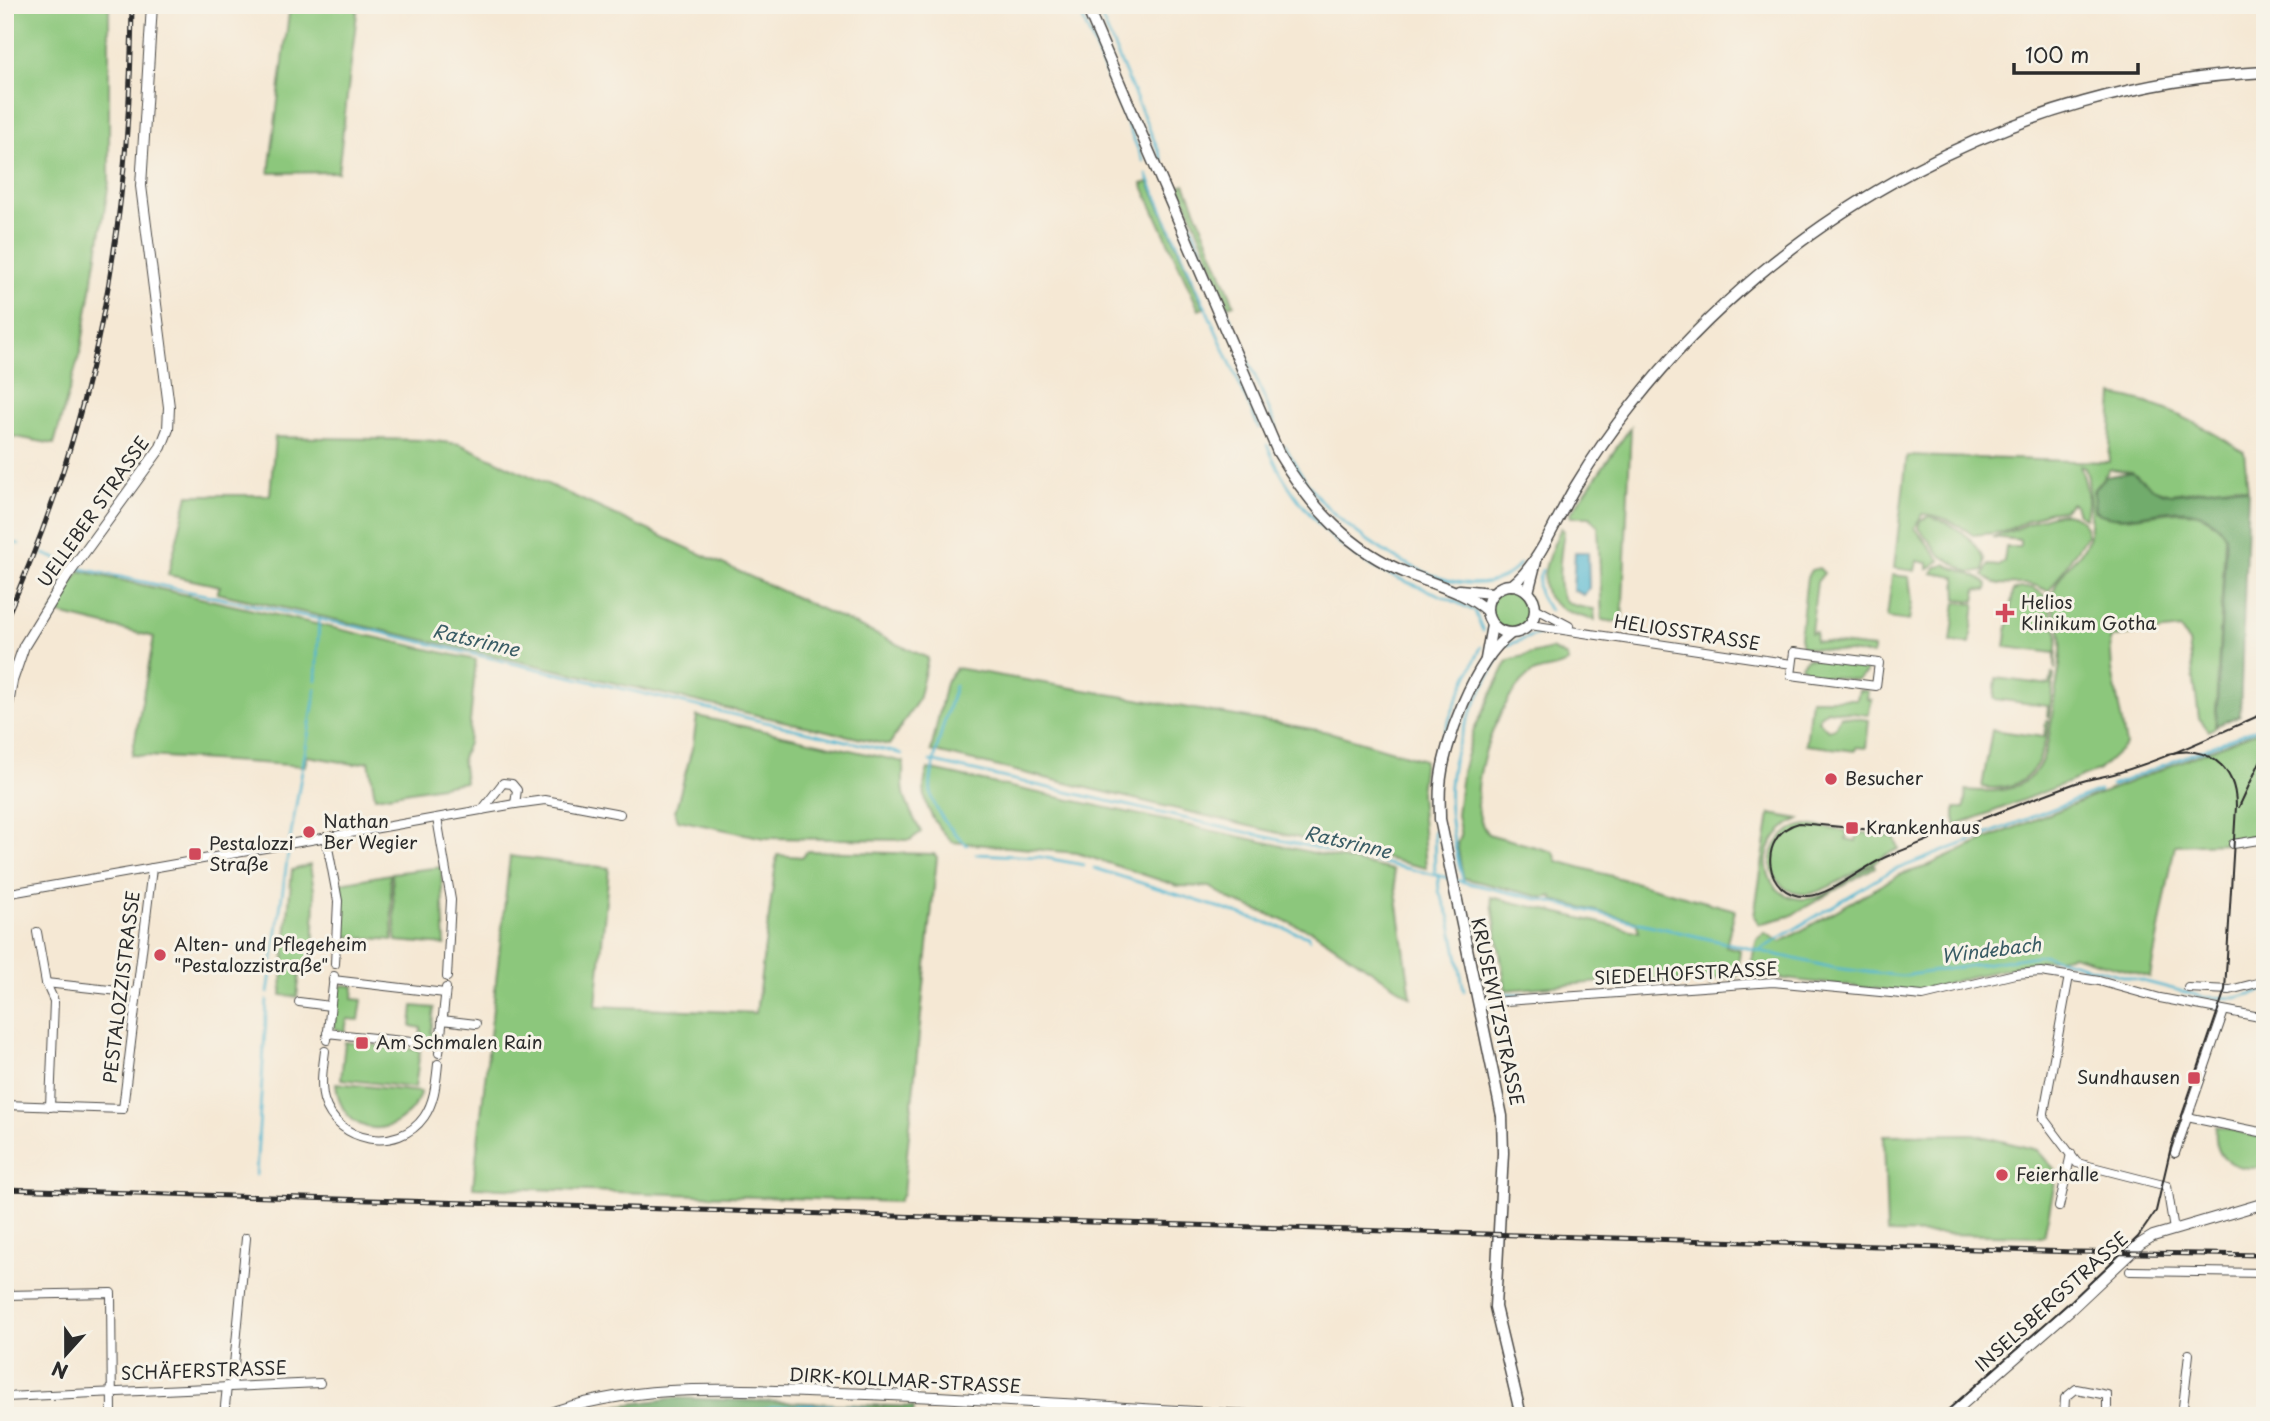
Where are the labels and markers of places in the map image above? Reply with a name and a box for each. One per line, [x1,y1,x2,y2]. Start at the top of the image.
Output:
place label: Helios Klinikum Gotha [2021,588,2157,636]
marker: Helios Klinikum Gotha [1995,603,2015,623]
place label: Besucher [1845,764,1924,791]
marker: Besucher [1823,771,1839,787]
place label: Nathan Ber Wegier [323,807,418,855]
place label: Krankenhaus [1866,813,1980,840]
marker: Krankenhaus [1844,820,1860,836]
marker: Nathan Ber Wegier [301,824,317,840]
place label: Pestalozzi Straße [209,829,293,877]
marker: Pestalozzi Straße [187,846,203,862]
place label: Alten- und Pflegeheim "Pestalozzistraße" [174,930,367,978]
marker: Alten- und Pflegeheim "Pestalozzistraße" [152,947,168,963]
place label: Am Schmalen Rain [376,1028,543,1055]
marker: Am Schmalen Rain [354,1035,370,1051]
place label: Sundhausen [2077,1063,2180,1090]
marker: Sundhausen [2186,1070,2202,1086]
place label: Feierhalle [2016,1160,2099,1187]
marker: Feierhalle [1994,1167,2010,1183]

